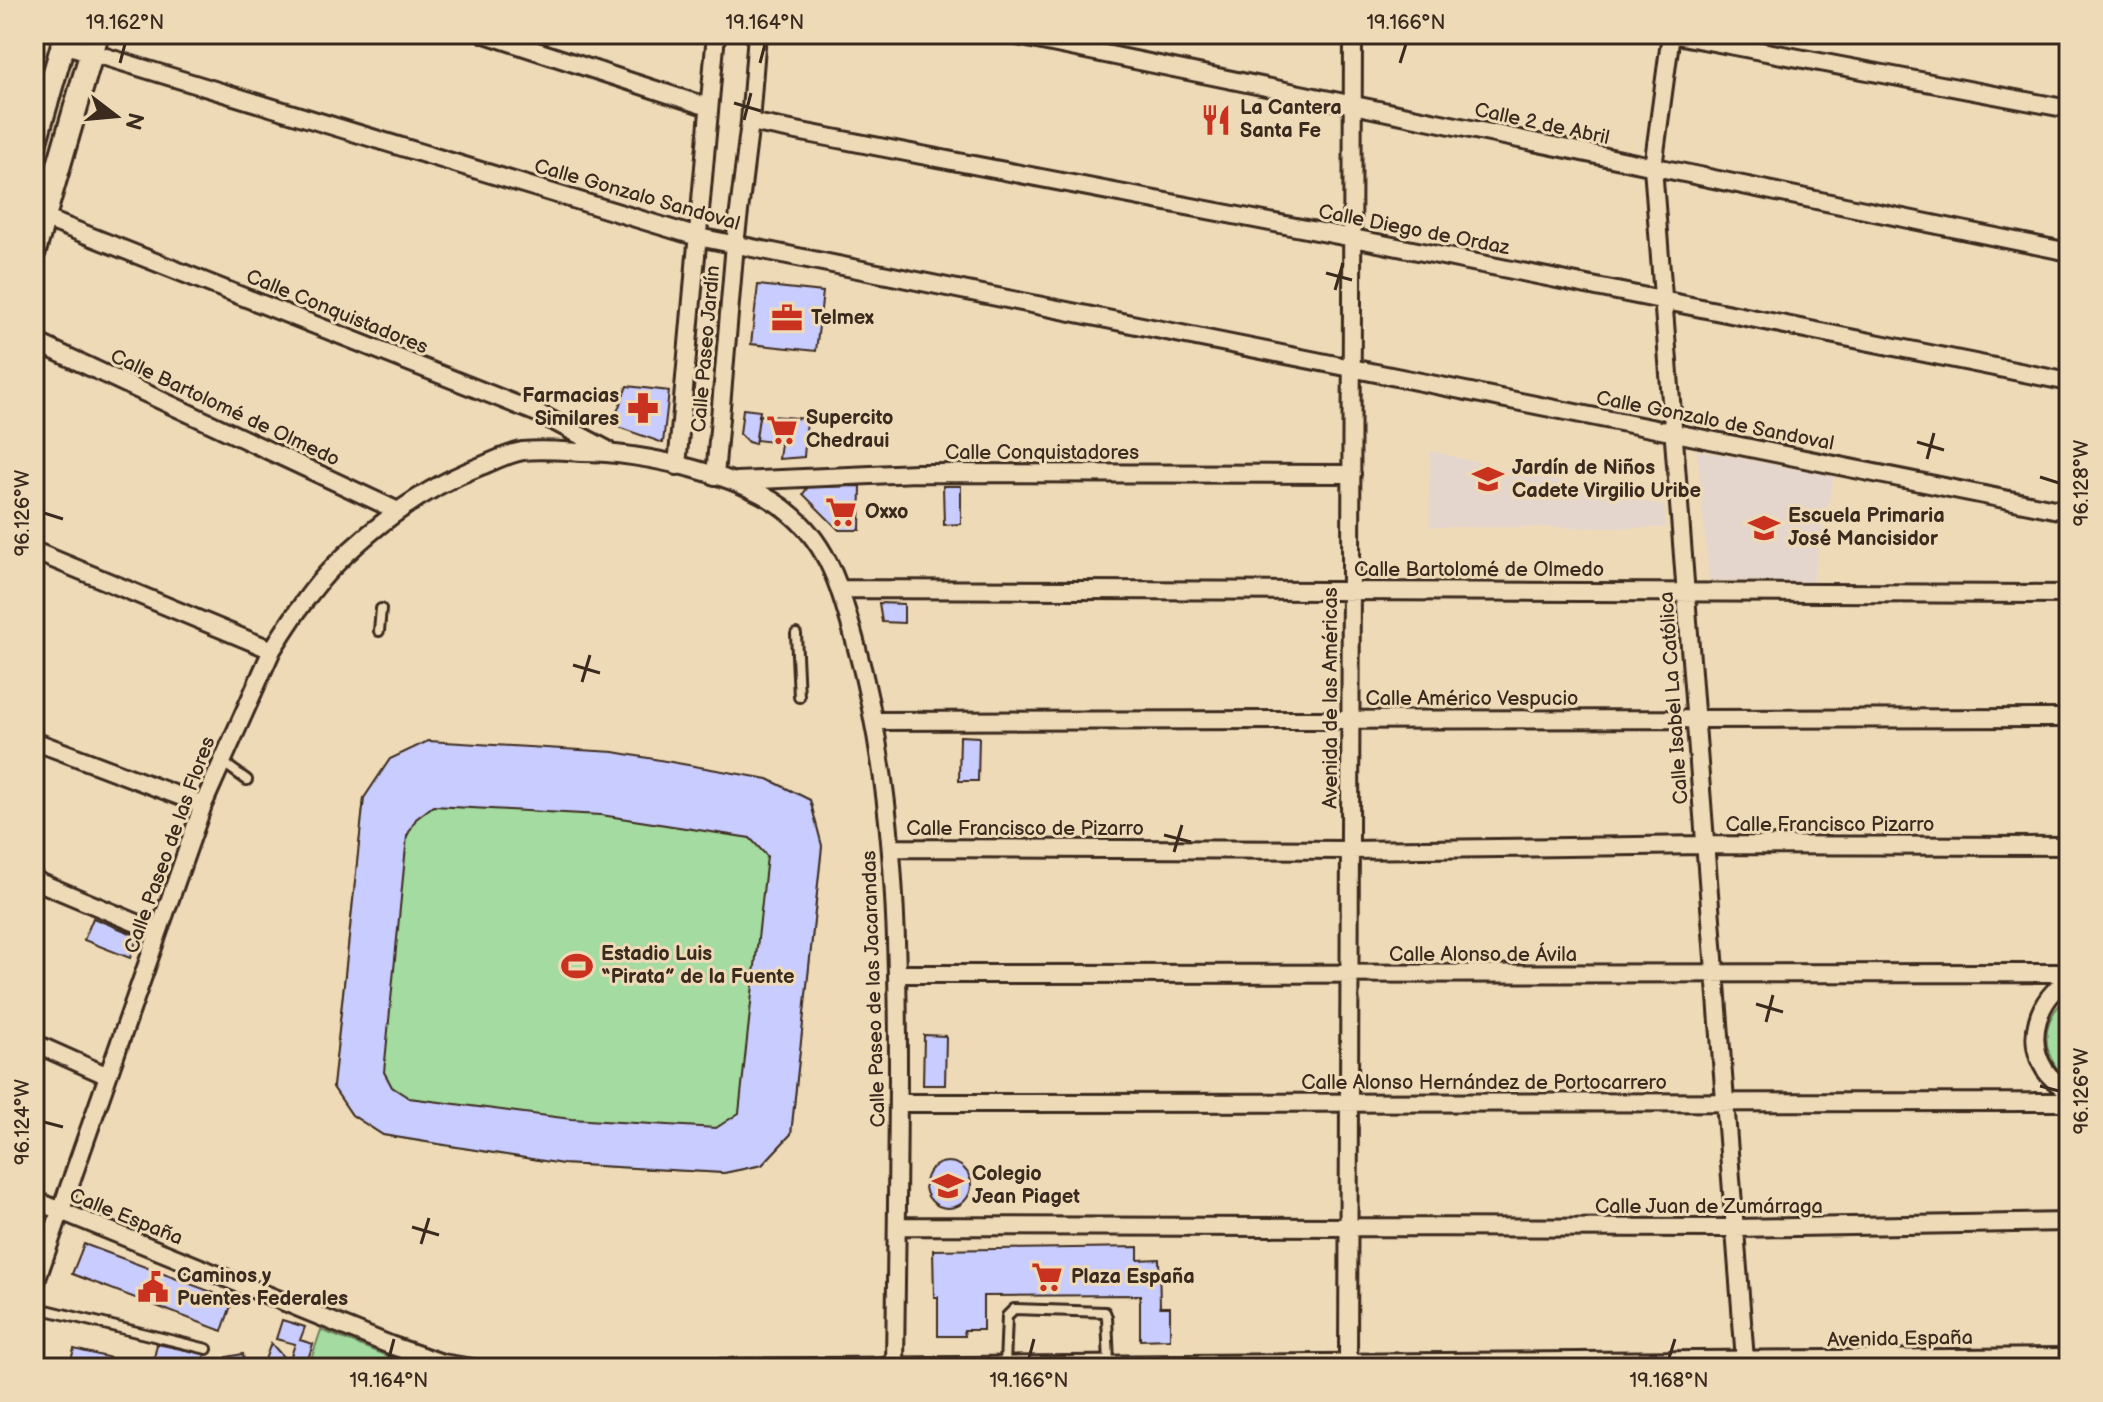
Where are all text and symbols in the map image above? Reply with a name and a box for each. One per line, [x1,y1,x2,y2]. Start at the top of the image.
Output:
text: 19.162°N [86,11,164,35]
text: 19.164°N [726,11,804,35]
text: 19.166°N [1366,11,1446,35]
north arrow [76,76,156,156]
place label: La Cantera Santa Fe [1240,96,1342,143]
street label: Calle 2 de Abril [1472,98,1612,150]
restaurant icon: La Cantera Santa Fe [1199,103,1233,137]
text: N [119,109,149,133]
street label: Calle Gonzalo Sandoval [531,154,743,236]
street label: Calle Diego de Ordaz [1316,200,1512,260]
street label: Calle Paseo Jardín [687,264,725,434]
street label: Calle Conquistadores [243,265,432,360]
office icon: Telmex [770,301,804,335]
place label: Telmex [811,306,874,330]
street label: Calle Bartolomé de Olmedo [107,344,343,472]
place label: Farmacias Similares [522,384,619,431]
street label: Calle Gonzalo de Sandoval [1594,386,1836,456]
pharmacy icon: Farmacias Similares [626,391,660,425]
place label: Supercito Chedraui [806,406,893,453]
supermarket icon: Supercito Chedraui [765,413,799,447]
text: 96.128°W [2070,440,2094,526]
street label: Calle Conquistadores [945,441,1139,465]
place label: Jardín de Niños Cadete Virgilio Uribe [1512,456,1701,503]
school or university icon: Jardín de Niños Cadete Virgilio Uribe [1471,462,1505,496]
text: 96.126°W [11,470,35,556]
supermarket icon: Oxxo [824,495,858,529]
place label: Oxxo [865,500,908,524]
place label: Escuela Primaria José Mancisidor [1788,504,1945,551]
school or university icon: Escuela Primaria José Mancisidor [1747,511,1781,545]
street label: Calle Bartolomé de Olmedo [1354,558,1604,582]
street label: Avenida de las Américas [1319,587,1343,809]
street label: Calle Isabel La Católica [1655,591,1693,805]
street label: Calle Américo Vespucio [1366,687,1578,711]
street label: Calle Paseo de las Flores [120,733,220,957]
street label: Calle Francisco Pizarro [1726,813,1934,837]
street label: Calle Francisco de Pizarro [906,817,1144,841]
street label: Calle Paseo de las Jacarandas [857,850,891,1128]
place label: Estadio Luis “Pirata” de la Fuente [601,942,795,989]
street label: Calle Alonso de Ávila [1389,942,1577,967]
sports icon: Estadio Luis “Pirata” de la Fuente [560,949,594,983]
text: 96.126°W [2070,1048,2094,1134]
street label: Calle Alonso Hernández de Portocarrero [1301,1071,1667,1095]
text: 96.124°W [11,1079,35,1165]
place label: Colegio Jean Piaget [972,1162,1080,1209]
school or university icon: Colegio Jean Piaget [931,1169,965,1203]
street label: Calle España [66,1183,186,1251]
street label: Calle Juan de Zumárraga [1595,1195,1823,1219]
supermarket icon: Plaza España [1030,1260,1064,1294]
place label: Caminos y Puentes Federales [177,1264,348,1311]
place label: Plaza España [1071,1265,1195,1289]
public building icon: Caminos y Puentes Federales [136,1270,170,1304]
street label: Avenida España [1827,1326,1973,1352]
text: 19.164°N [350,1369,428,1393]
text: 19.166°N [989,1369,1069,1393]
text: 19.168°N [1629,1369,1709,1393]

